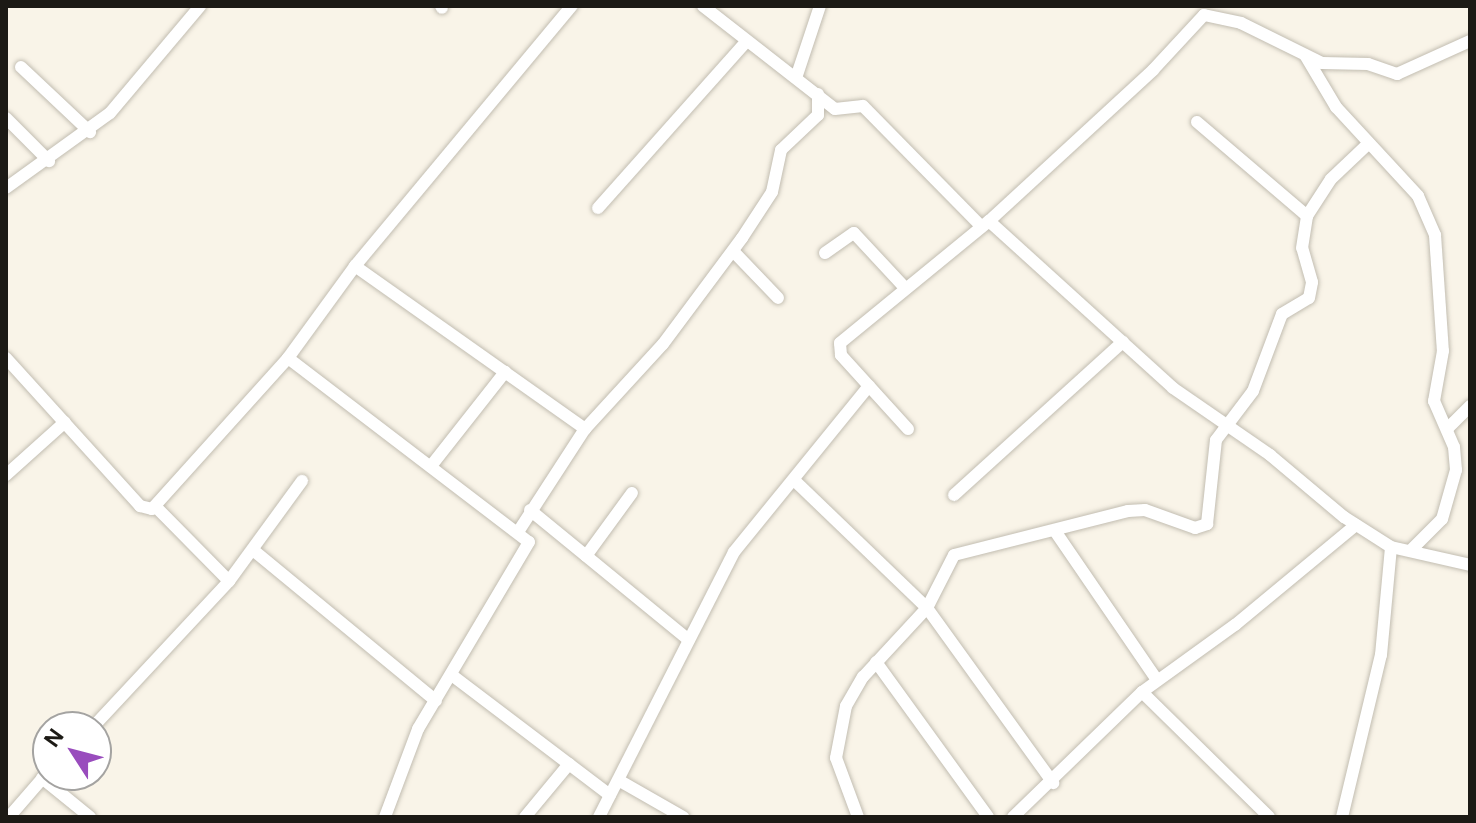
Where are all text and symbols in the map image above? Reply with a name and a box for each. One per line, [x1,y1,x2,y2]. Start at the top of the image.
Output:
north arrow [32,711,112,791]
text: N [37,723,70,753]

